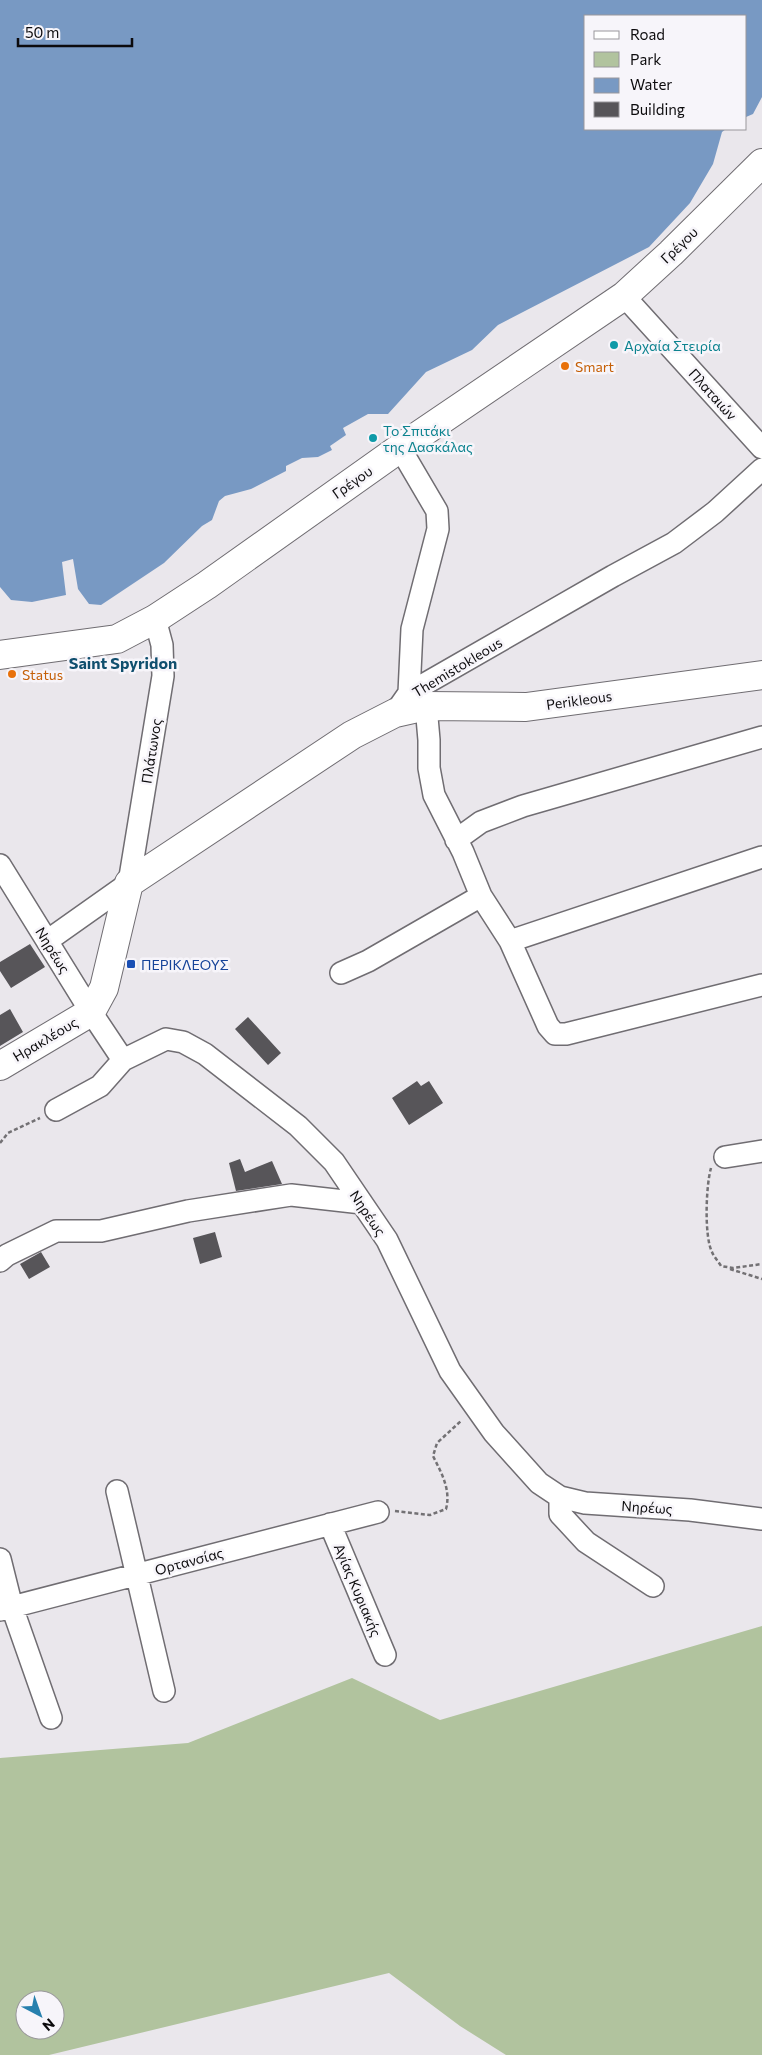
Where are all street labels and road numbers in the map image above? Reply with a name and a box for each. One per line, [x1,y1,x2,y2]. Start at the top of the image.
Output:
street label: Γρέγου [657,223,701,267]
street label: Πλαταιών [685,365,741,423]
street label: Γρέγου [329,462,375,502]
street label: Themistokleous [409,634,505,700]
street label: Perikleous [545,687,613,713]
street label: Πλάτωνος [137,717,165,785]
street label: Νηρέως [32,924,74,976]
street label: Ηρακλέους [10,1013,80,1065]
street label: Νηρέως [347,1187,389,1239]
street label: Νηρέως [621,1497,673,1517]
street label: Αγίας Κυριακής [331,1541,385,1639]
street label: Ορτανσίας [153,1544,225,1578]

